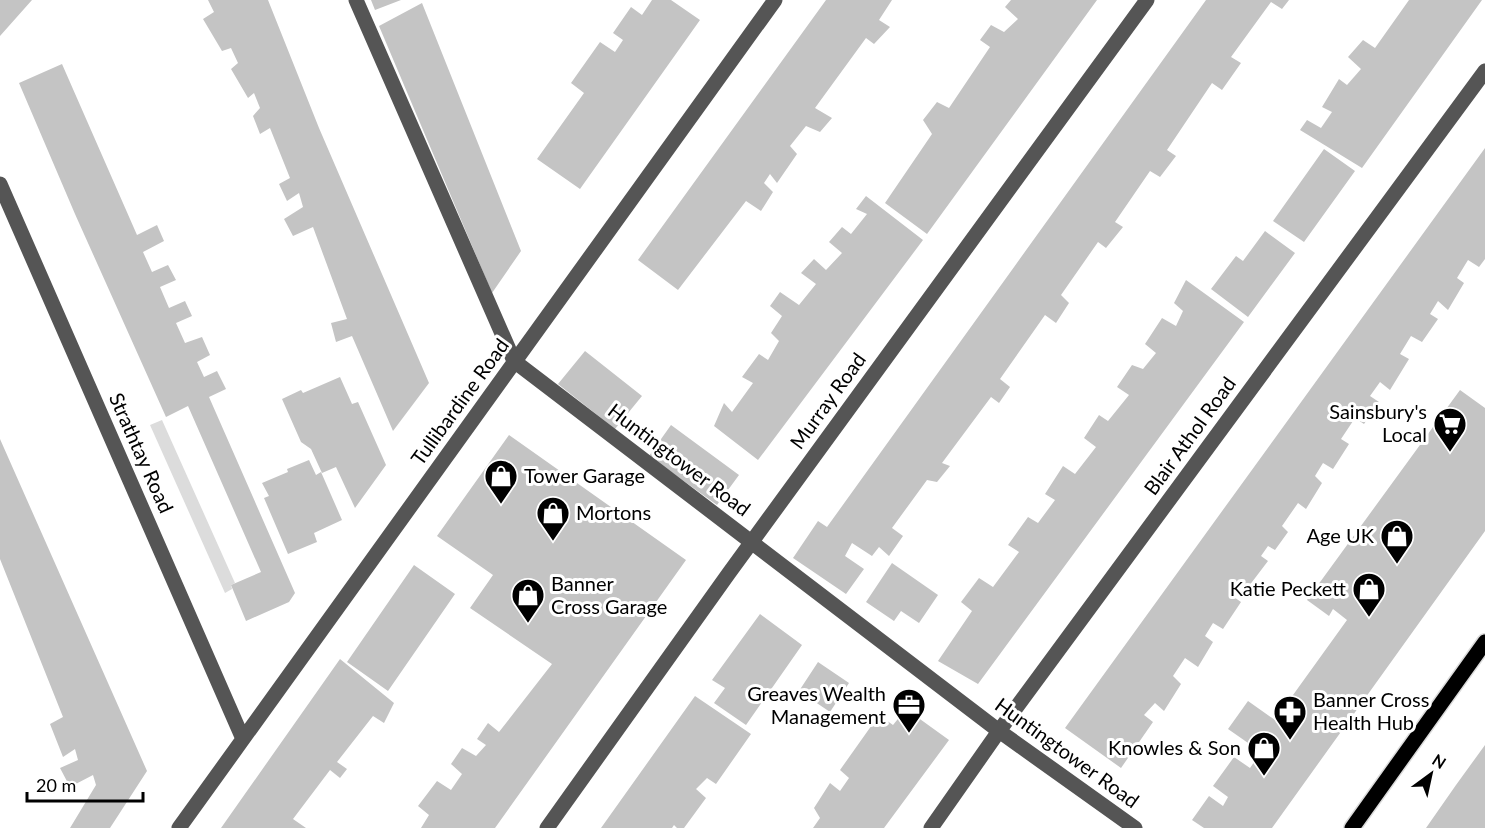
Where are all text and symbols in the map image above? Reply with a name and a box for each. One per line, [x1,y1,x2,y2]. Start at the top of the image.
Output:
street label: Tullibardine Road [405,334,513,469]
street label: Murray Road [784,348,870,453]
street label: Blair Athol Road [1138,372,1240,499]
street label: Strathtay Road [105,389,179,516]
street label: Huntingtower Road [604,398,755,521]
place label: Sainsbury's Local [1329,399,1427,446]
supermarket icon: Sainsbury's Local [1432,406,1468,453]
shop icon: Tower Garage [483,458,519,505]
place label: Tower Garage [524,463,645,487]
shop icon: Mortons [535,495,571,542]
place label: Mortons [576,500,651,524]
shop icon: Age UK [1379,518,1415,565]
place label: Age UK [1307,523,1375,547]
place label: Banner Cross Garage [551,571,667,618]
shop icon: Katie Peckett [1351,571,1387,618]
place label: Katie Peckett [1230,576,1346,600]
shop icon: Banner Cross Garage [510,577,546,624]
place label: Greaves Wealth Management [747,681,886,728]
office icon: Greaves Wealth Management [891,687,927,734]
place label: Banner Cross Health Hub [1313,687,1429,734]
street label: Huntingtower Road [991,692,1144,812]
pharmacy icon: Banner Cross Health Hub [1272,694,1308,741]
shop icon: Knowles & Son [1246,730,1282,777]
place label: Knowles & Son [1108,735,1241,759]
north arrow [1401,744,1461,804]
text: N [1429,750,1450,772]
scale bar [27,765,142,803]
text: 20 m [36,774,76,796]

